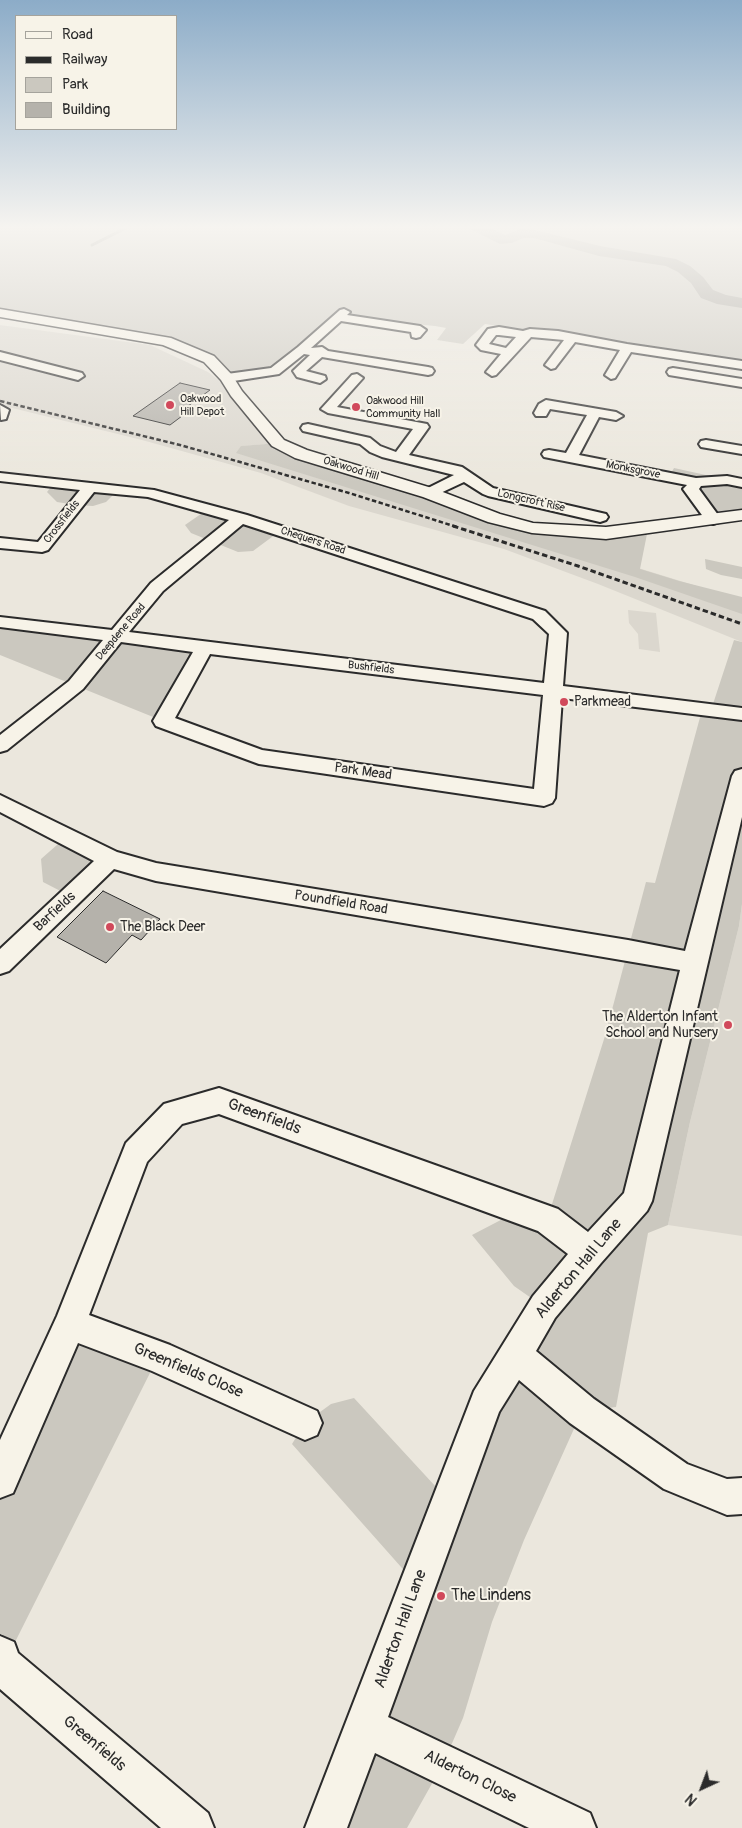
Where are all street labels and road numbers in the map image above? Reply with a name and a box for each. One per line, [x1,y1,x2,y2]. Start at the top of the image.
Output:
street label: Oakwood Hill [321,454,381,484]
street label: Monksgrove [605,458,661,482]
street label: Longcroft Rise [496,487,566,515]
street label: Crossfields [41,498,83,546]
street label: Chequers Road [279,524,347,558]
street label: Deepdene Road [93,601,149,663]
street label: Bushfields [347,659,395,677]
street label: Park Mead [333,760,393,784]
street label: Poundfield Road [293,887,389,919]
street label: Barfields [31,888,79,936]
street label: Greenfields [225,1095,303,1139]
street label: Alderton Hall Lane [532,1215,626,1323]
street label: Greenfields Close [130,1339,246,1403]
street label: Alderton Hall Lane [371,1567,431,1691]
street label: Greenfields [59,1712,129,1776]
street label: Alderton Close [421,1746,519,1808]

